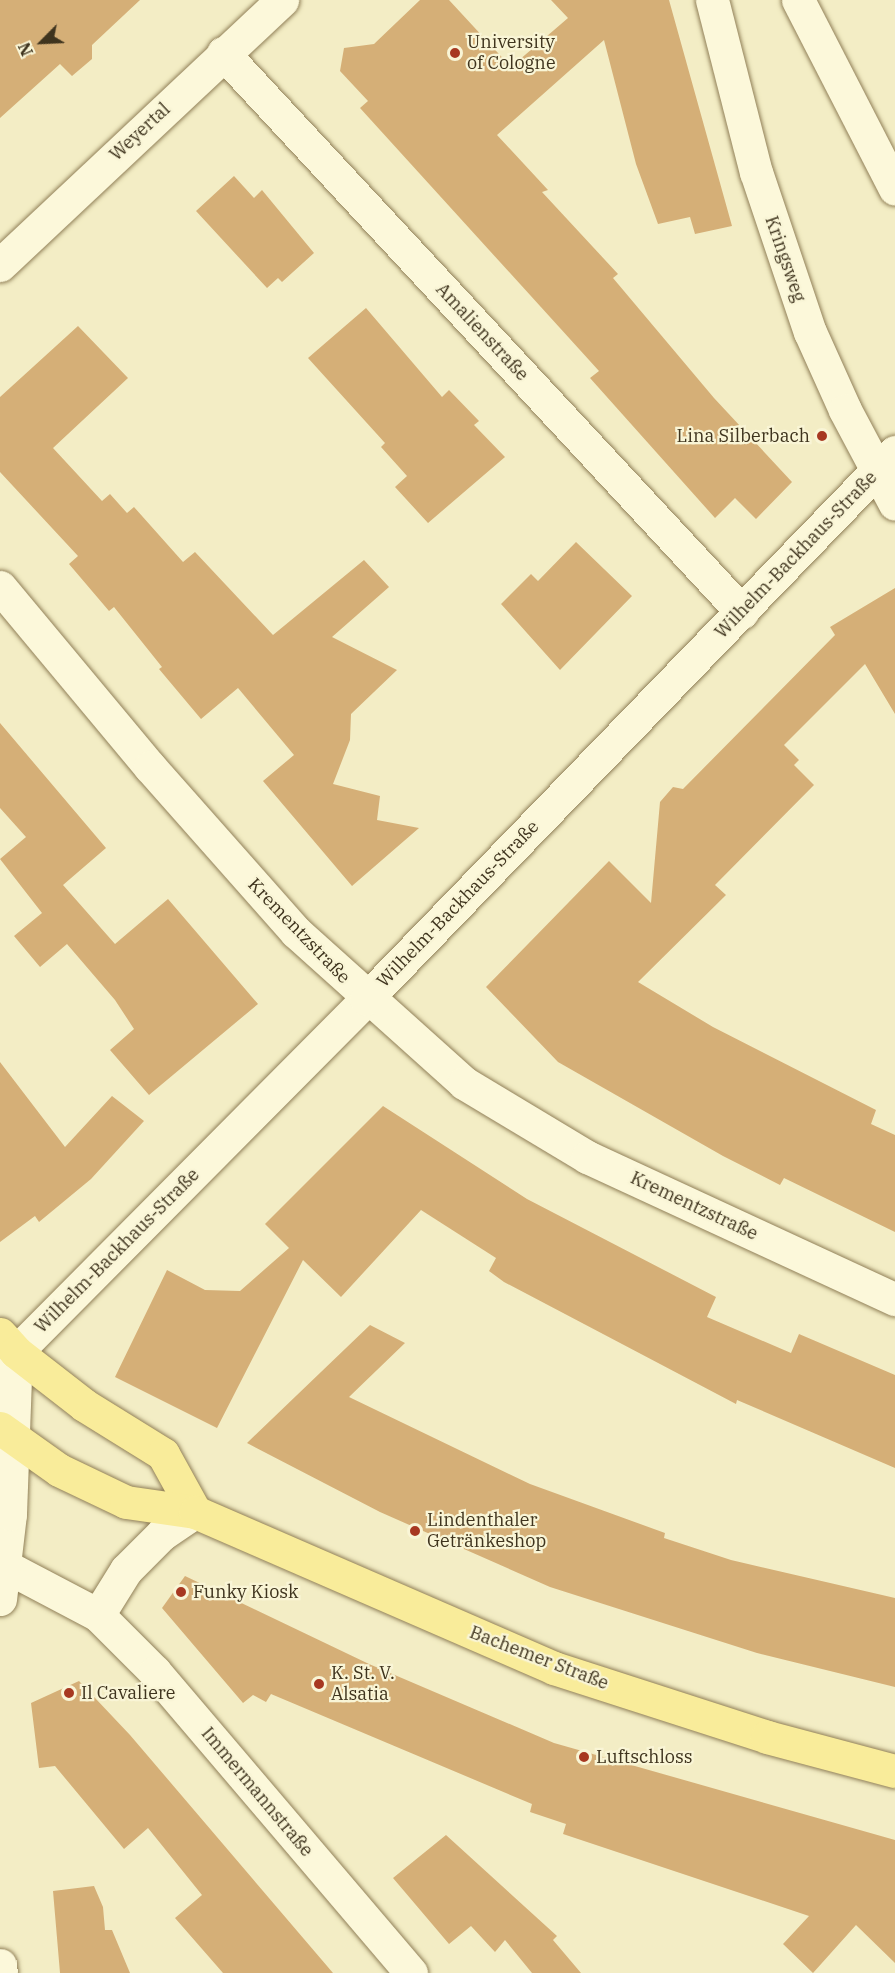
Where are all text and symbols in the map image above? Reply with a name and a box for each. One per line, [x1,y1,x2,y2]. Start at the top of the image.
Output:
north arrow [12,12,72,72]
place label: University of Cologne [467,32,556,74]
text: N [14,39,37,59]
marker: University of Cologne [448,46,462,60]
street label: Weyertal [105,99,175,165]
street label: Kringsweg [760,213,810,305]
street label: Amalienstraße [431,279,533,385]
place label: Lina Silberbach [677,425,810,447]
marker: Lina Silberbach [815,429,829,443]
street label: Wilhelm-Backhaus-Straße [711,467,881,643]
street label: Wilhelm-Backhaus-Straße [373,816,543,992]
street label: Krementzstraße [243,874,355,988]
street label: Wilhelm-Backhaus-Straße [30,1164,204,1338]
street label: Krementzstraße [627,1167,761,1245]
place label: Lindenthaler Getränkeshop [427,1510,546,1552]
marker: Lindenthaler Getränkeshop [408,1524,422,1538]
place label: Funky Kiosk [193,1581,299,1603]
marker: Funky Kiosk [174,1585,188,1599]
street label: Bachemer Straße [467,1622,611,1694]
place label: K. St. V. Alsatia [331,1663,395,1706]
marker: K. St. V. Alsatia [312,1677,326,1691]
place label: Il Cavaliere [81,1682,175,1704]
marker: Il Cavaliere [62,1686,76,1700]
street label: Immermannstraße [197,1723,317,1861]
place label: Luftschloss [596,1746,692,1768]
marker: Luftschloss [577,1750,591,1764]

